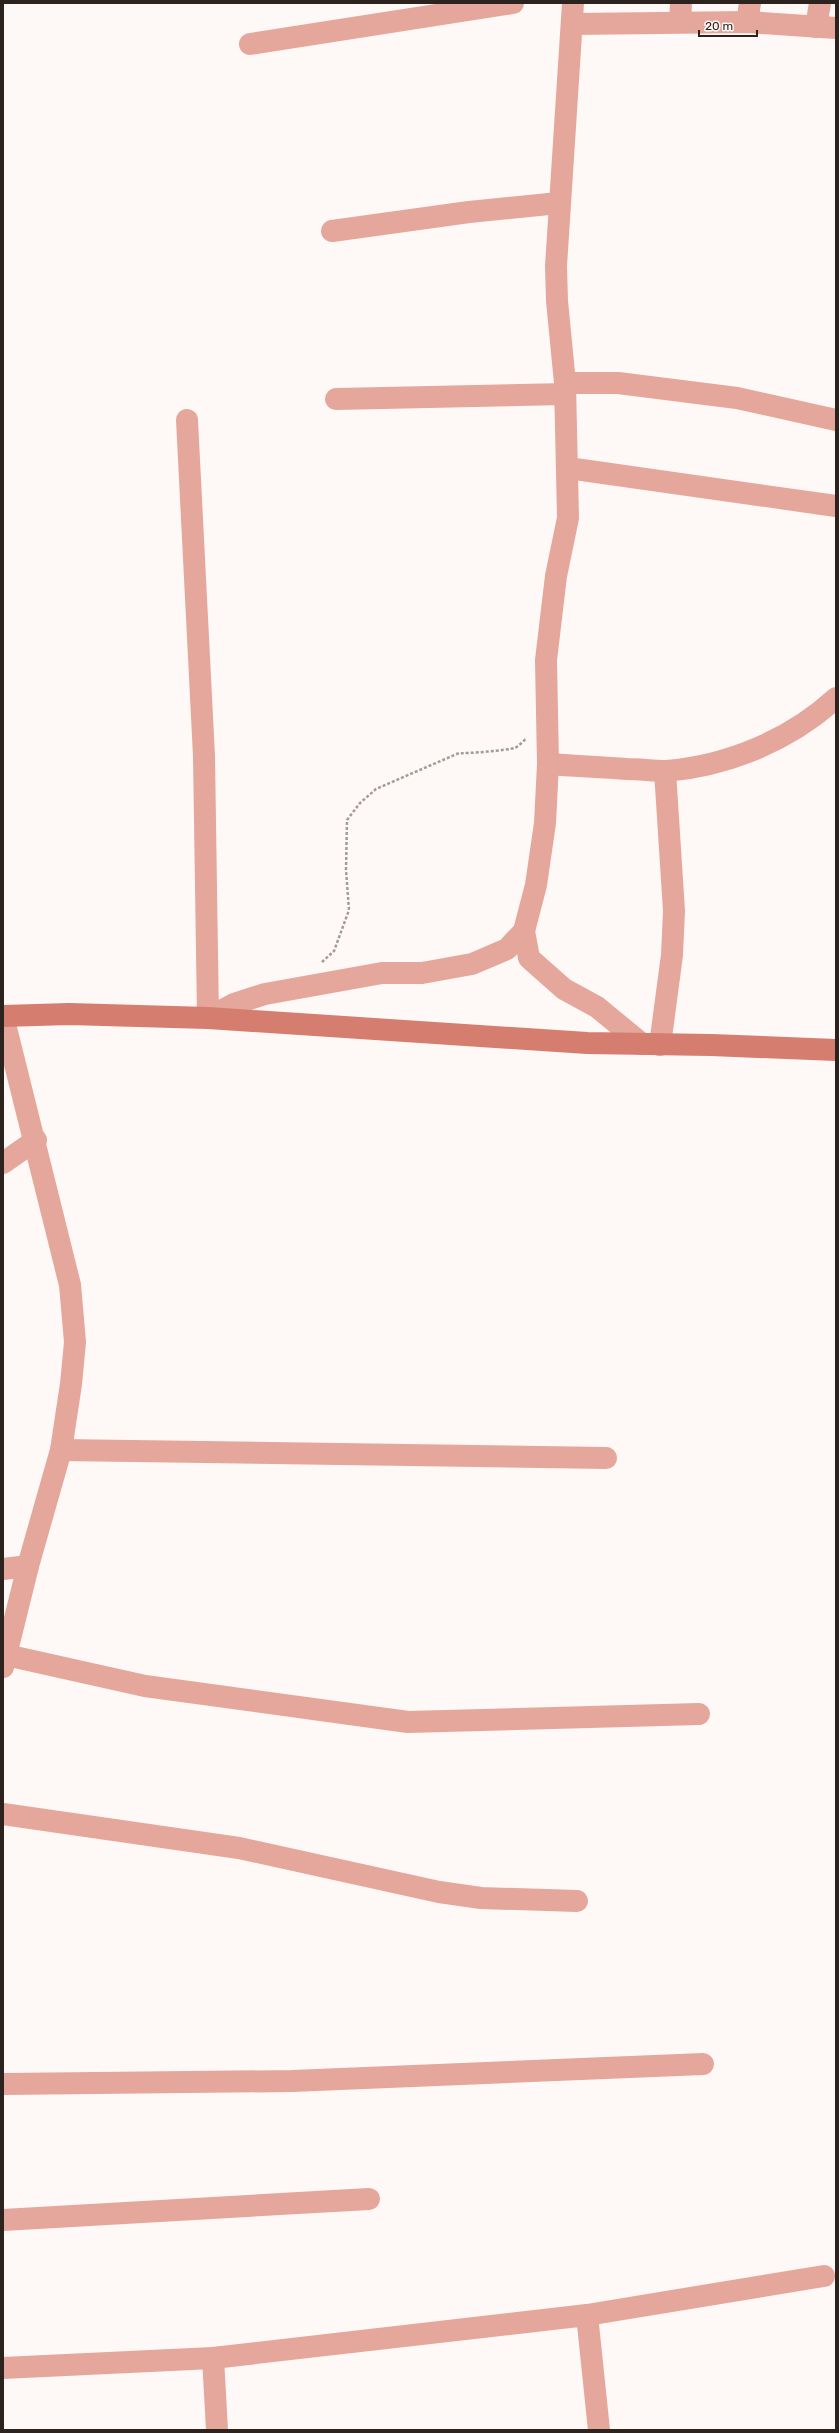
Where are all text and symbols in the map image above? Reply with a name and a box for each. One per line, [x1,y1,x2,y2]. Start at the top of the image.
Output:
scale bar [699,12,757,38]
text: 20 m [705,19,733,33]

